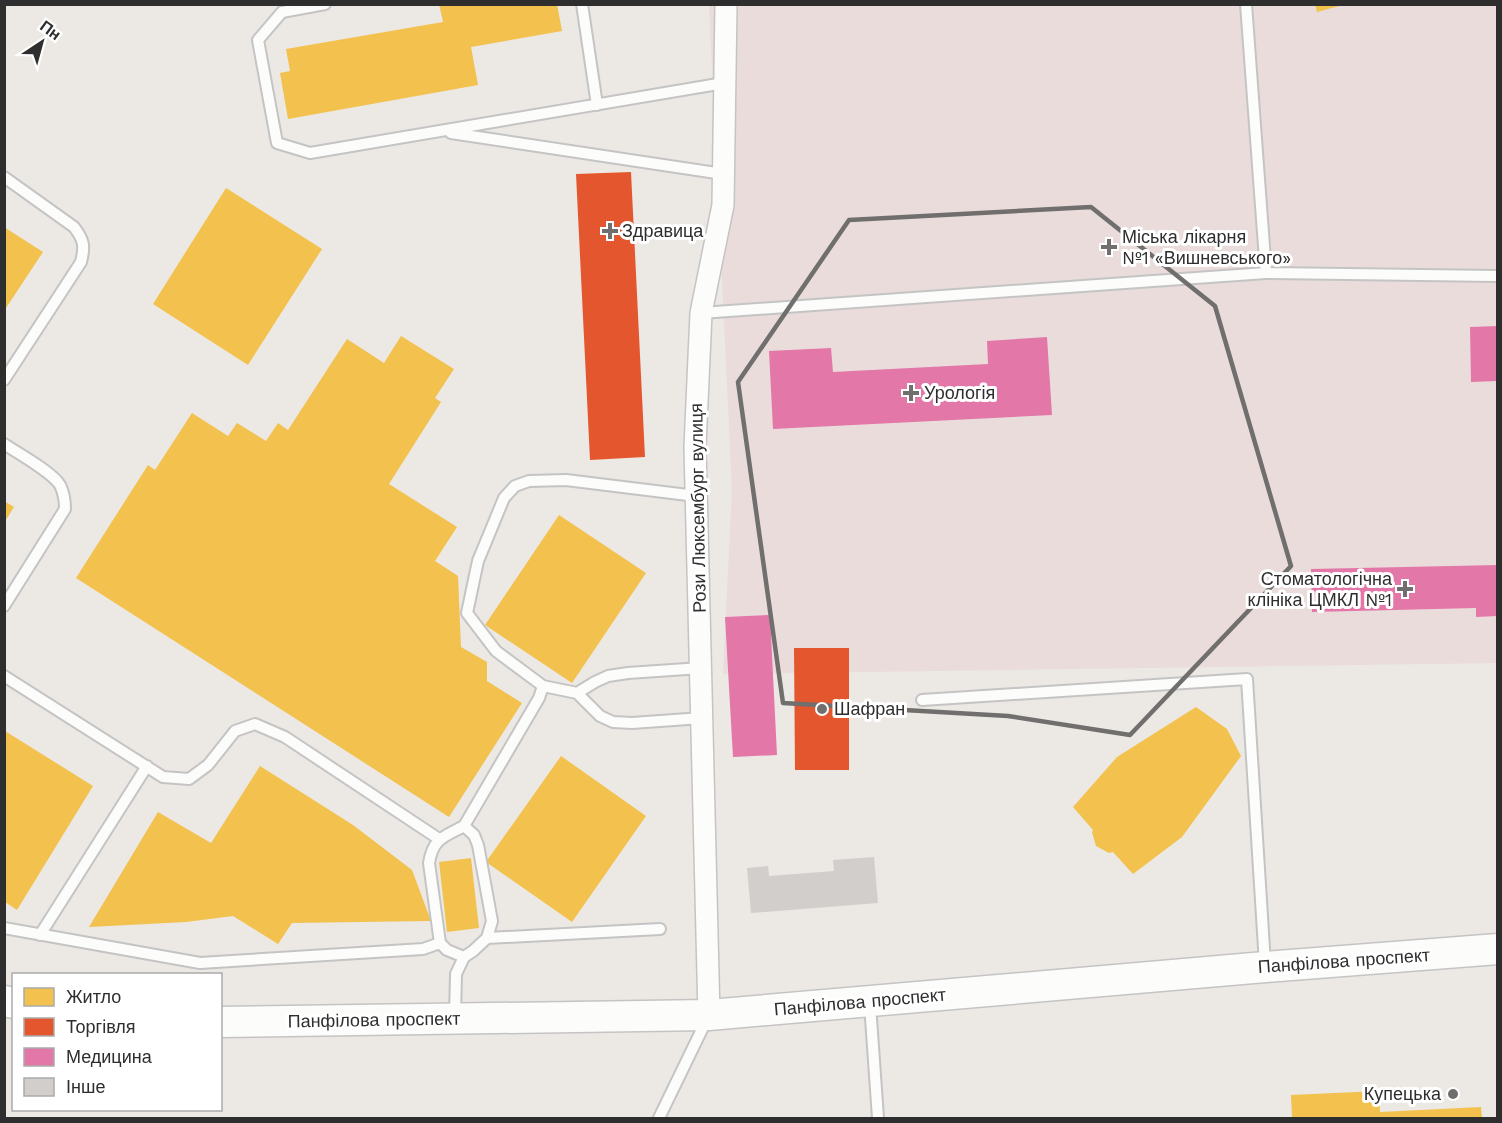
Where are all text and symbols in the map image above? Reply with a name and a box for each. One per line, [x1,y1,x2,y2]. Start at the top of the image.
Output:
north arrow [12,12,72,72]
text: Пн [36,16,65,44]
place label: Здравица [622,220,704,241]
marker: Здравица [603,224,617,238]
place label: Міська лікарня №1 «Вишневського» [1122,226,1291,268]
marker: Міська лікарня №1 «Вишневського» [1100,238,1118,256]
place label: Урологія [924,382,995,403]
marker: Урологія [902,384,920,402]
street label: Рози Люксембург вулиця [685,403,710,613]
place label: Стоматологічна клініка ЦМКЛ №1 [1248,568,1393,610]
marker: Стоматологічна клініка ЦМКЛ №1 [1396,580,1414,598]
place label: Шафран [834,698,905,719]
marker: Шафран [815,702,829,716]
street label: Панфілова проспект [1257,944,1431,977]
legend [12,973,222,1111]
street label: Панфілова проспект [773,984,947,1019]
text: Житло [66,986,121,1007]
street label: Панфілова проспект [287,1007,461,1032]
text: Торгівля [66,1016,136,1037]
text: Медицина [66,1046,153,1067]
text: Інше [66,1076,105,1097]
place label: Купецька [1364,1083,1442,1104]
marker: Купецька [1446,1087,1460,1101]

